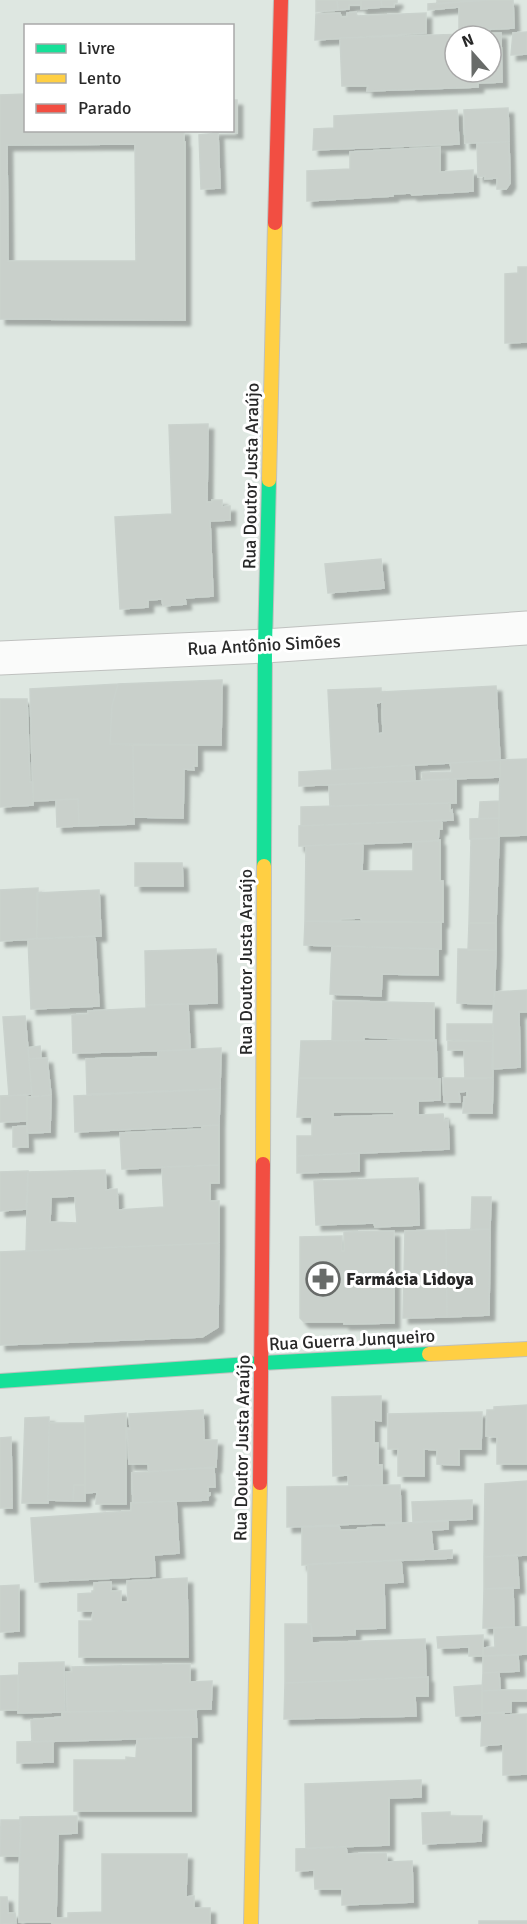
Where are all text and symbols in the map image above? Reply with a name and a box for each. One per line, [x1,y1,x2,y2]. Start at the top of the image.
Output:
legend [24,24,234,132]
north arrow [443,24,503,84]
text: N [459,30,477,52]
text: Livre [78,37,115,59]
text: Lento [78,67,121,89]
text: Parado [78,97,131,119]
street label: Rua Doutor Justa Araújo [238,383,264,569]
street label: Rua Antônio Simões [187,630,341,660]
street label: Rua Doutor Justa Araújo [235,869,257,1055]
pharmacy icon: Farmácia Lidoya [305,1261,341,1297]
place label: Farmácia Lidoya [346,1268,474,1290]
street label: Rua Guerra Junqueiro [268,1325,436,1355]
street label: Rua Doutor Justa Araújo [229,1355,255,1541]

